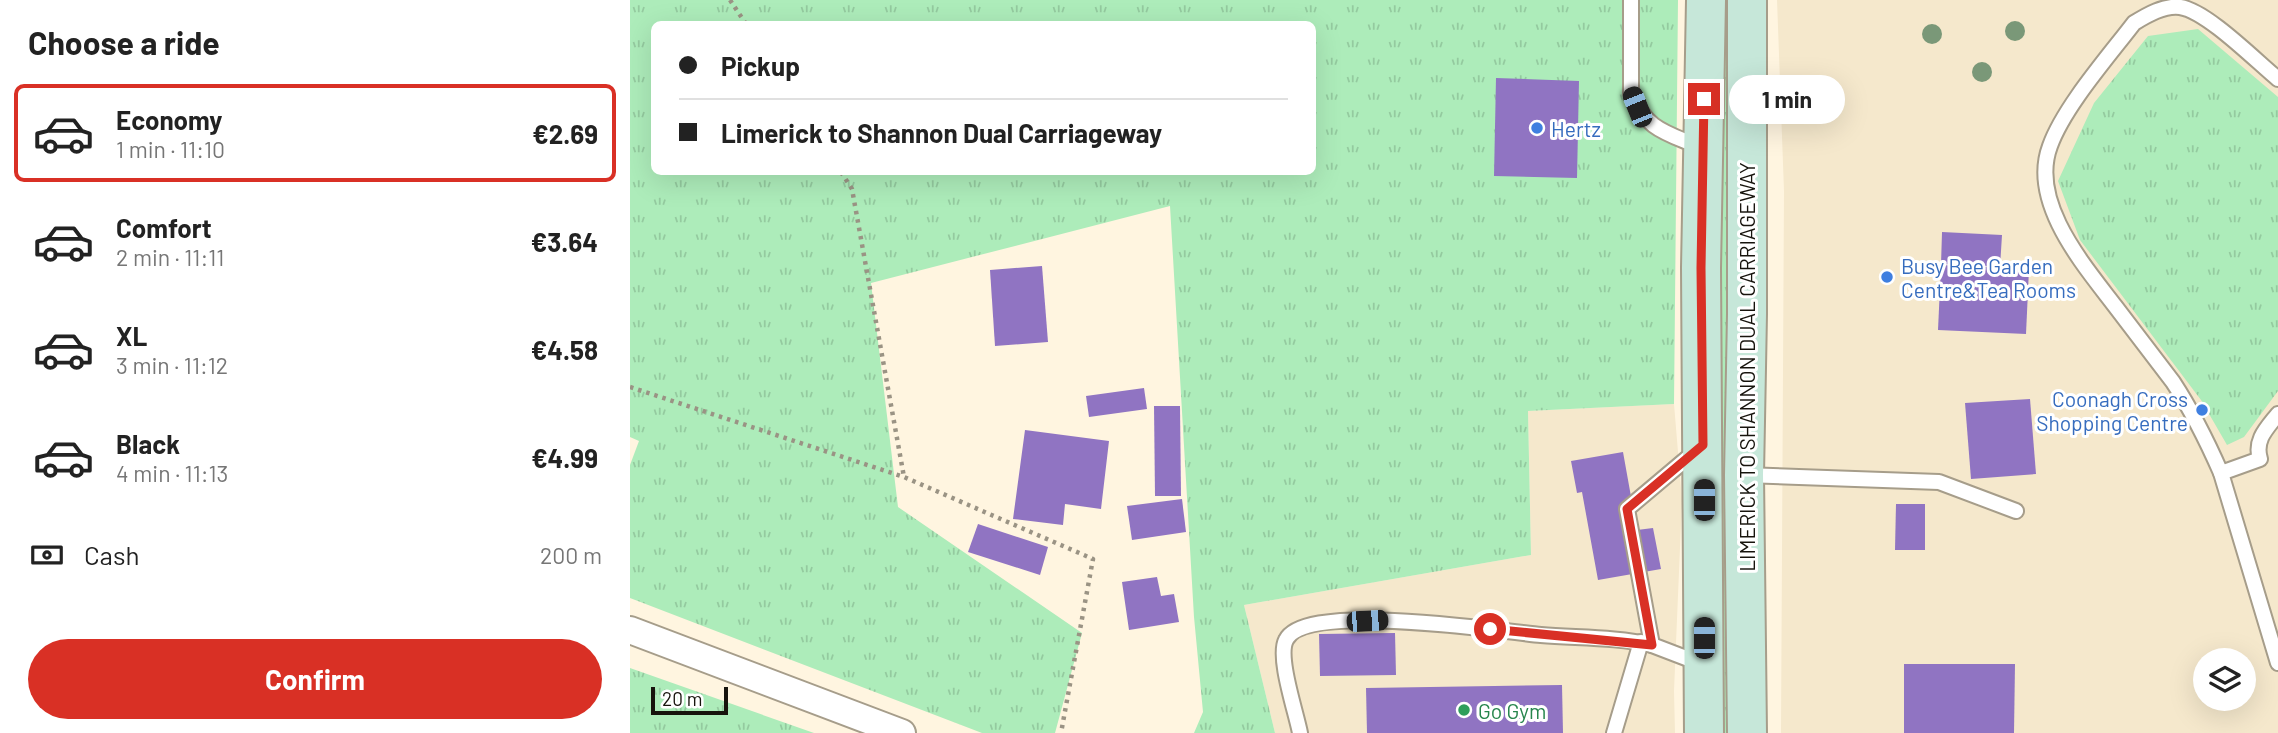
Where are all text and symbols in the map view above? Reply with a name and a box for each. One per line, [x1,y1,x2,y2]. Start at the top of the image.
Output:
text: Choose a ride [28,23,220,61]
text: Pickup [721,50,800,81]
callout: 1 min [1728,74,1844,124]
route end [1688,83,1720,115]
car [1620,84,1655,130]
text: 1 min [1762,85,1812,113]
icon: car [32,102,95,165]
text: Economy [116,104,222,135]
place label: Hertz [1551,116,1601,141]
text: Limerick to Shannon Dual Carriageway [721,117,1162,148]
text: €2.69 [532,118,598,149]
marker: Hertz [1529,120,1545,136]
text: 1 min · 11:10 [116,135,225,163]
street label: LIMERICK TO SHANNON DUAL CARRIAGEWAY [1734,162,1759,572]
icon: car [32,210,95,273]
text: Comfort [116,212,212,243]
text: €3.64 [531,226,598,257]
text: 2 min · 11:11 [116,243,224,271]
place label: Busy Bee Garden Centre&Tea Rooms [1901,253,2076,302]
marker: Busy Bee Garden Centre&Tea Rooms [1879,269,1895,285]
icon: car [32,318,95,381]
text: XL [116,320,147,351]
text: €4.58 [531,334,598,365]
text: 3 min · 11:12 [116,351,228,379]
place label: Coonagh Cross Shopping Centre [2036,386,2188,435]
marker: Coonagh Cross Shopping Centre [2194,402,2210,418]
icon: car [32,426,95,489]
text: Black [116,428,180,459]
text: €4.99 [531,442,598,473]
text: 4 min · 11:13 [116,459,228,487]
car [1694,479,1715,521]
icon: cash [28,536,66,574]
text: Cash [84,539,139,570]
text: 200 m [540,541,602,569]
car [1346,609,1389,633]
route start [1474,613,1506,645]
car [1694,617,1715,659]
button: Confirm [28,639,602,719]
map controls [2193,648,2256,711]
button: layers [2193,648,2256,711]
scale bar [651,684,728,716]
text: 20 m [662,687,702,710]
place label: Go Gym [1478,698,1546,723]
marker: Go Gym [1456,702,1472,718]

